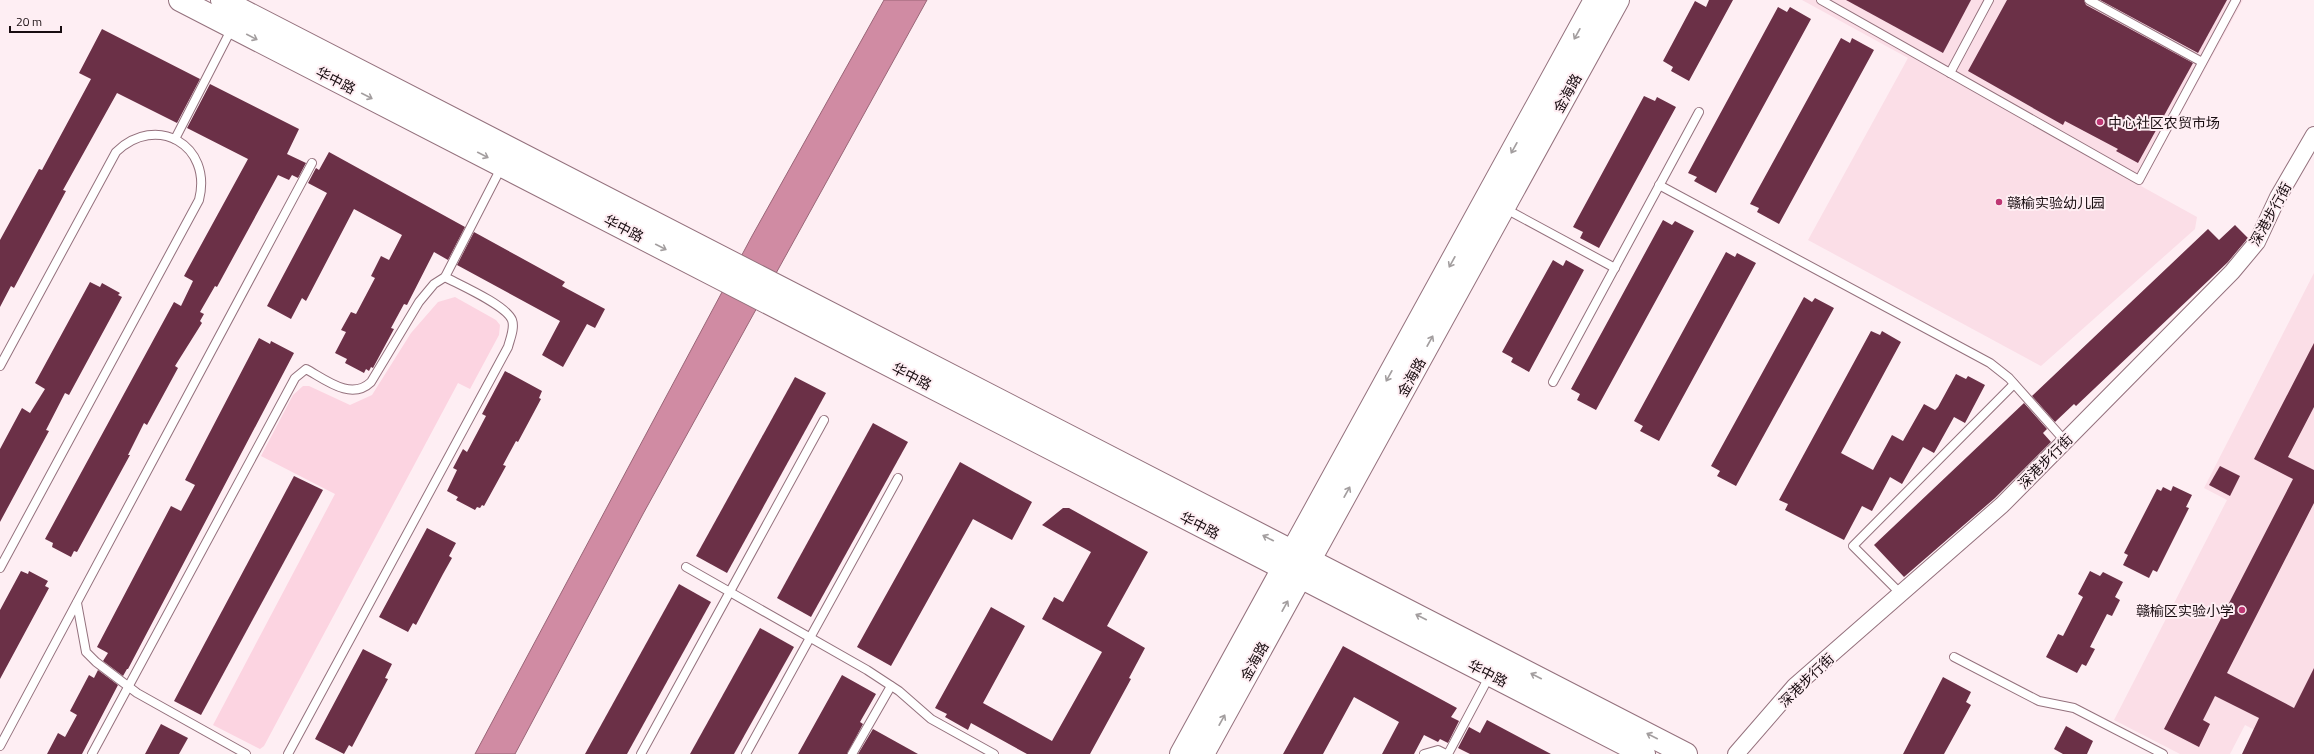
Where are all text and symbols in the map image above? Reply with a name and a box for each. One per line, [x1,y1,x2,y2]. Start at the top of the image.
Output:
scale bar [10,8,61,34]
text: 20 m [16,12,42,31]
one-way arrow [1572,28,1580,40]
one-way arrow [245,34,257,41]
street label: 华中路 [313,61,359,99]
street label: 金海路 [1548,70,1586,116]
one-way arrow [361,93,373,100]
place label: 中心社区农贸市场 [2108,112,2220,133]
marker: 中心社区农贸市场 [2095,117,2105,127]
one-way arrow [1510,142,1517,154]
one-way arrow [477,152,489,160]
street label: 深港步行街 [2244,178,2296,250]
place label: 赣榆实验幼儿园 [2007,192,2105,213]
marker: 赣榆实验幼儿园 [1994,197,2004,207]
street label: 华中路 [601,209,647,247]
one-way arrow [655,244,667,251]
one-way arrow [1447,256,1455,268]
one-way arrow [1427,336,1435,348]
street label: 金海路 [1392,354,1430,400]
street label: 华中路 [889,357,935,395]
one-way arrow [1385,370,1392,382]
street label: 深港步行街 [2013,429,2077,493]
one-way arrow [1344,486,1352,498]
street label: 华中路 [1177,506,1223,544]
one-way arrow [1262,533,1274,541]
one-way arrow [1281,600,1289,612]
place label: 赣榆区实验小学 [2136,600,2234,621]
marker: 赣榆区实验小学 [2237,605,2247,615]
one-way arrow [1415,612,1427,620]
street label: 金海路 [1235,638,1273,684]
street label: 深港步行街 [1774,648,1838,712]
street label: 华中路 [1465,654,1511,692]
one-way arrow [1531,672,1543,680]
one-way arrow [1219,714,1226,726]
one-way arrow [1646,732,1658,739]

